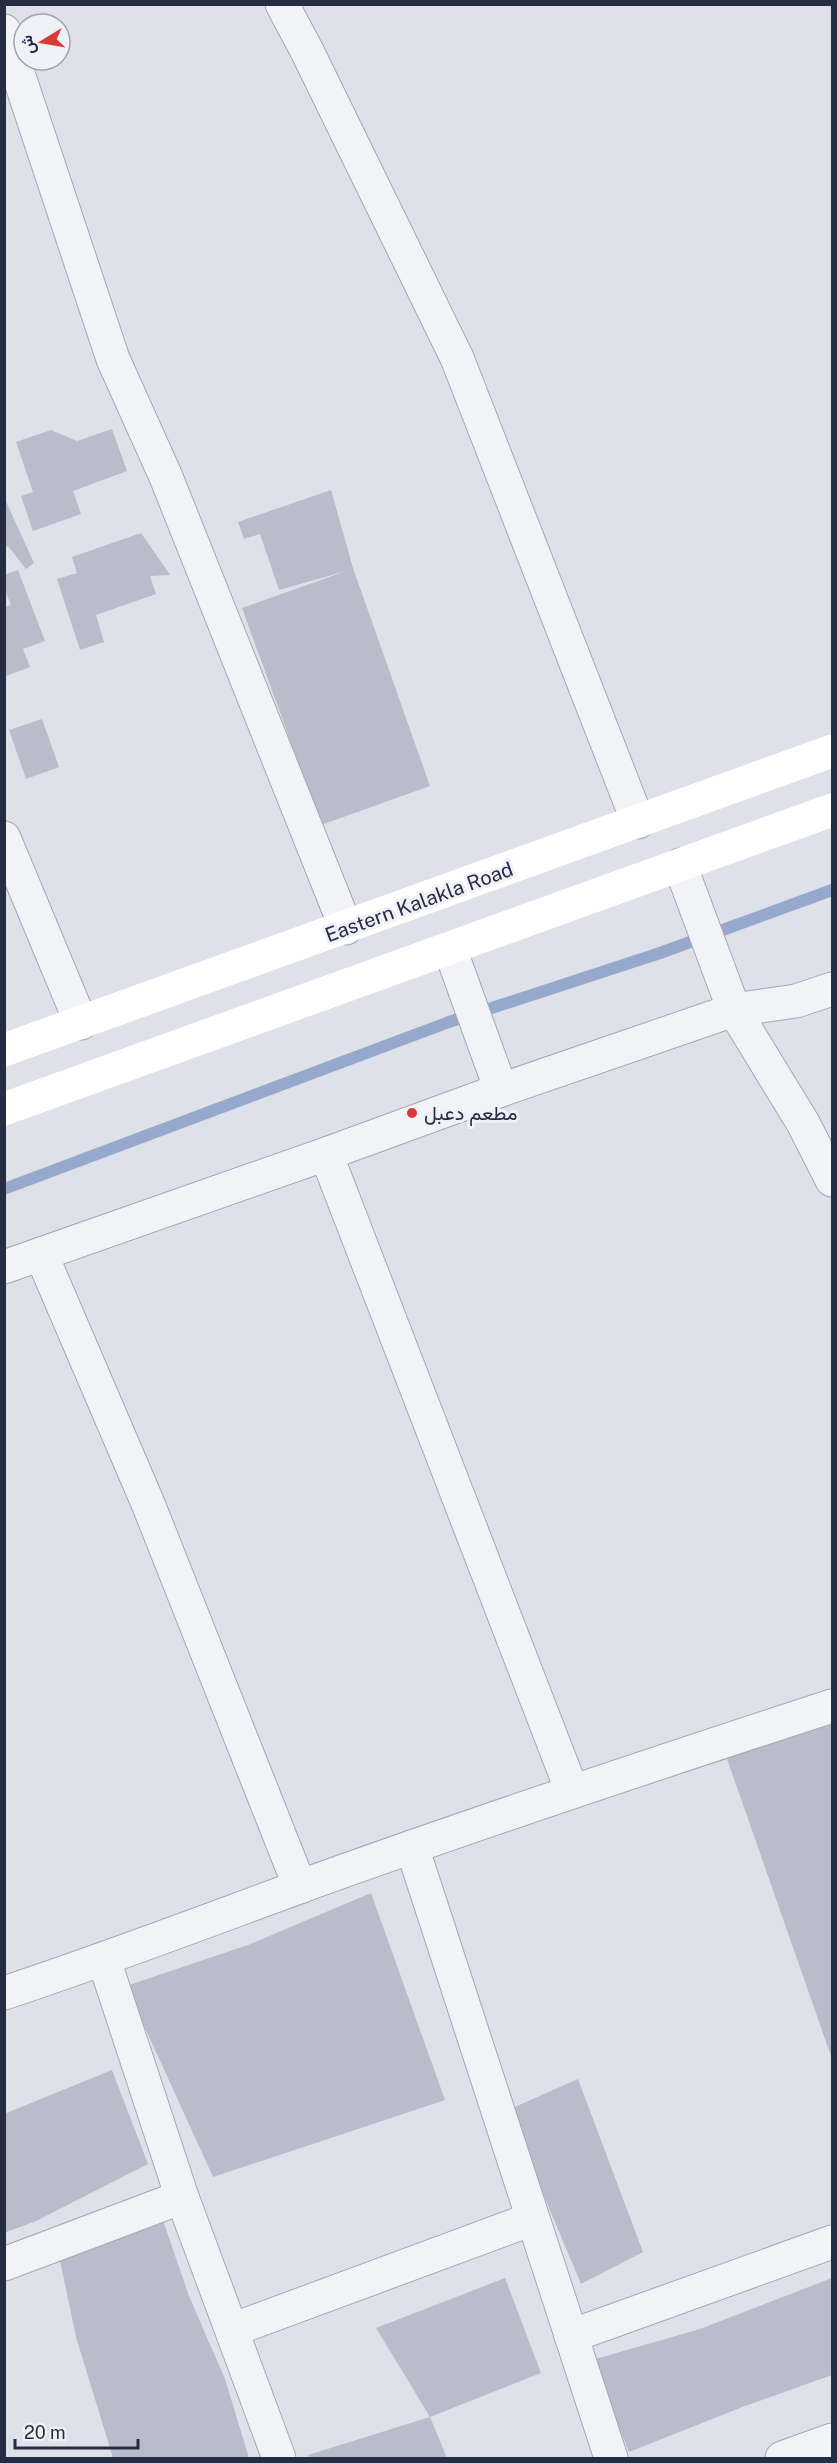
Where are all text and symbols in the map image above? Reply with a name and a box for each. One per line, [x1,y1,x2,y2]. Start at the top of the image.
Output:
north arrow [12,12,72,72]
text: ش [17,34,39,56]
street label: Eastern Kalakla Road [322,857,516,947]
place label: مطعم دعبل [424,1101,517,1126]
marker: مطعم دعبل [405,1106,419,1120]
scale bar [15,2412,138,2450]
text: 20 m [24,2422,66,2443]

